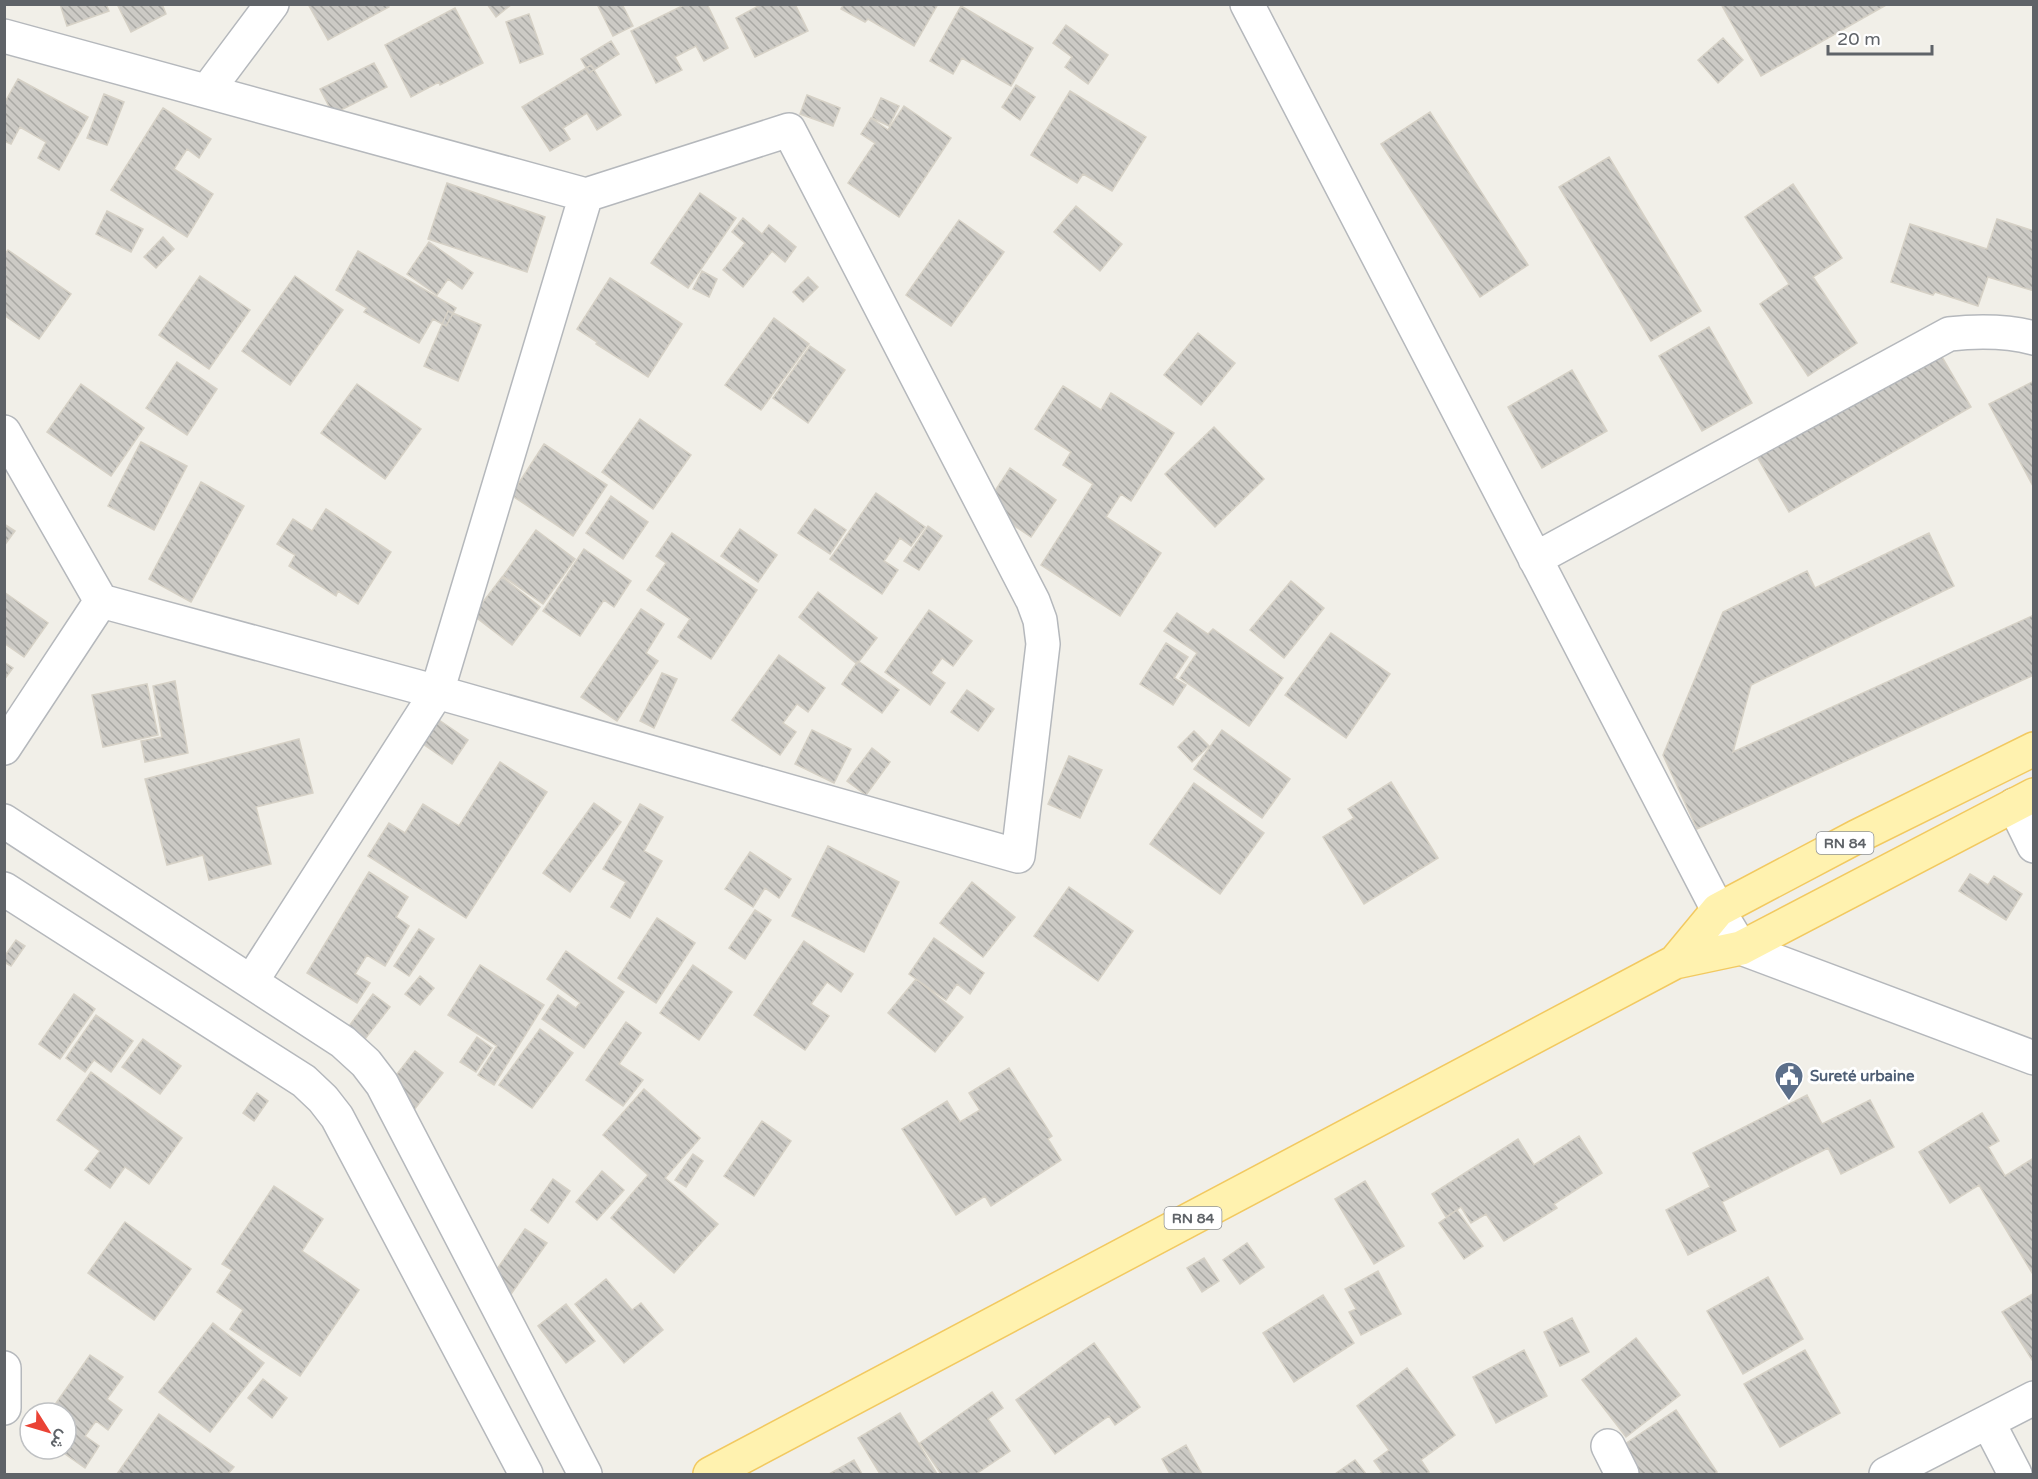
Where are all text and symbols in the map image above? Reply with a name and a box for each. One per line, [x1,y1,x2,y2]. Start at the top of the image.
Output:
scale bar [1828,18,1932,56]
text: 20 m [1837,28,1881,50]
road number: RN 84 [1816,832,1874,854]
public building icon: Sureté urbaine [1773,1060,1805,1102]
place label: Sureté urbaine [1810,1067,1915,1085]
road number: RN 84 [1164,1207,1222,1229]
north arrow [18,1401,78,1461]
text: ش [45,1426,73,1453]

